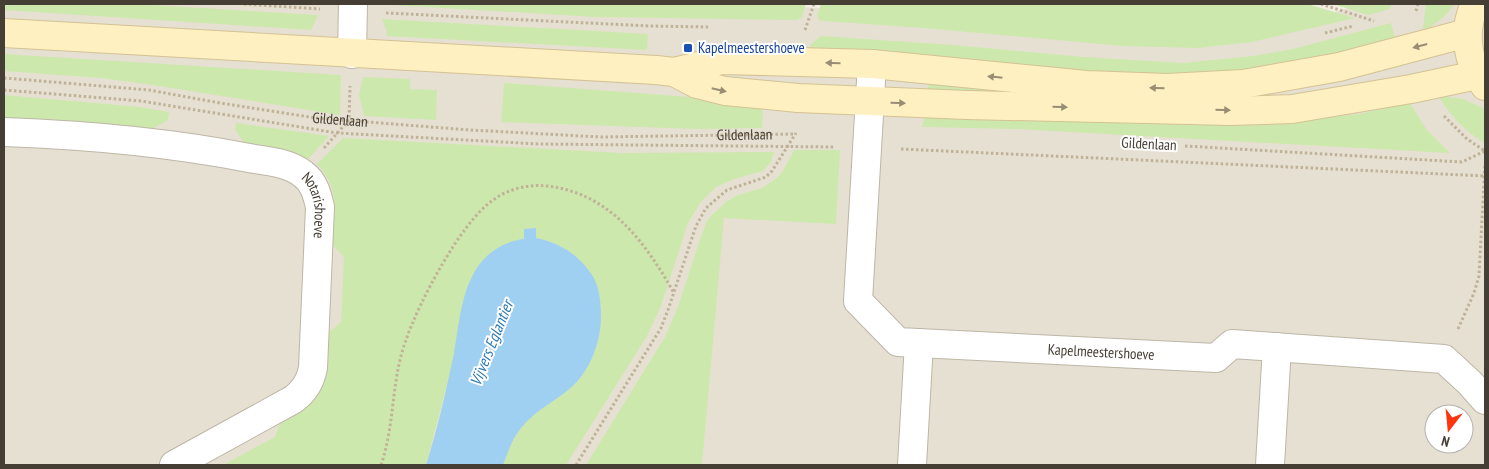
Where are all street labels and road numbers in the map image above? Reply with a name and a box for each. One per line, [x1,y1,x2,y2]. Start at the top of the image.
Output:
street label: Gildenlaan [312,108,369,131]
street label: Gildenlaan [717,124,772,144]
street label: Gildenlaan [1121,133,1177,154]
street label: Notarishoeve [298,168,330,239]
street label: Kapelmeestershoeve [1047,340,1155,364]

